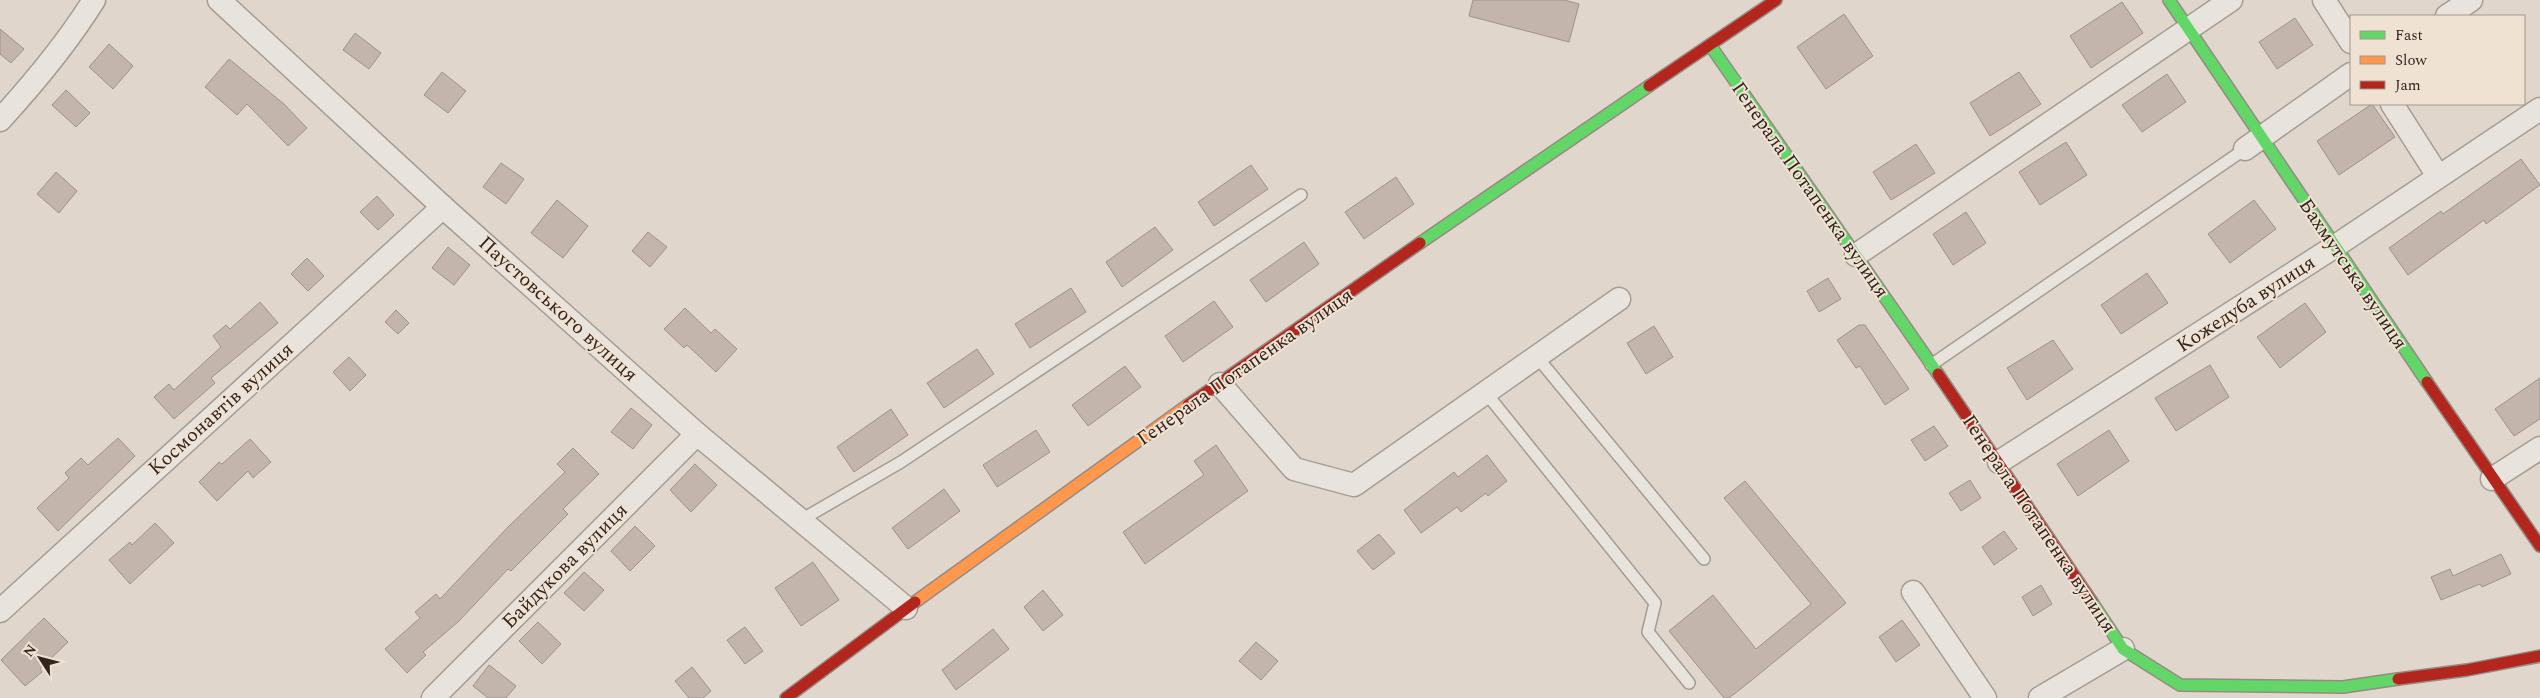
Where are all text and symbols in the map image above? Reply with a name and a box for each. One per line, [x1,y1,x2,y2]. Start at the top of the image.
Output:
legend [2350,15,2525,105]
text: Fast [2395,24,2423,47]
text: Slow [2395,49,2427,72]
text: Jam [2395,74,2421,97]
street label: Генерала Потапенка вулиця [1724,76,1896,304]
street label: Бахмутська вулиця [2291,192,2415,356]
street label: Паустовського вулиця [471,229,645,389]
street label: Кожедуба вулиця [2171,248,2321,360]
street label: Генерала Потапенка вулиця [1131,281,1359,453]
street label: Космонавтів вулиця [141,335,301,483]
street label: Генерала Потапенка вулиця [1954,408,2124,640]
street label: Байдукова вулиця [495,496,635,636]
north arrow [15,633,65,683]
text: N [18,640,42,661]

